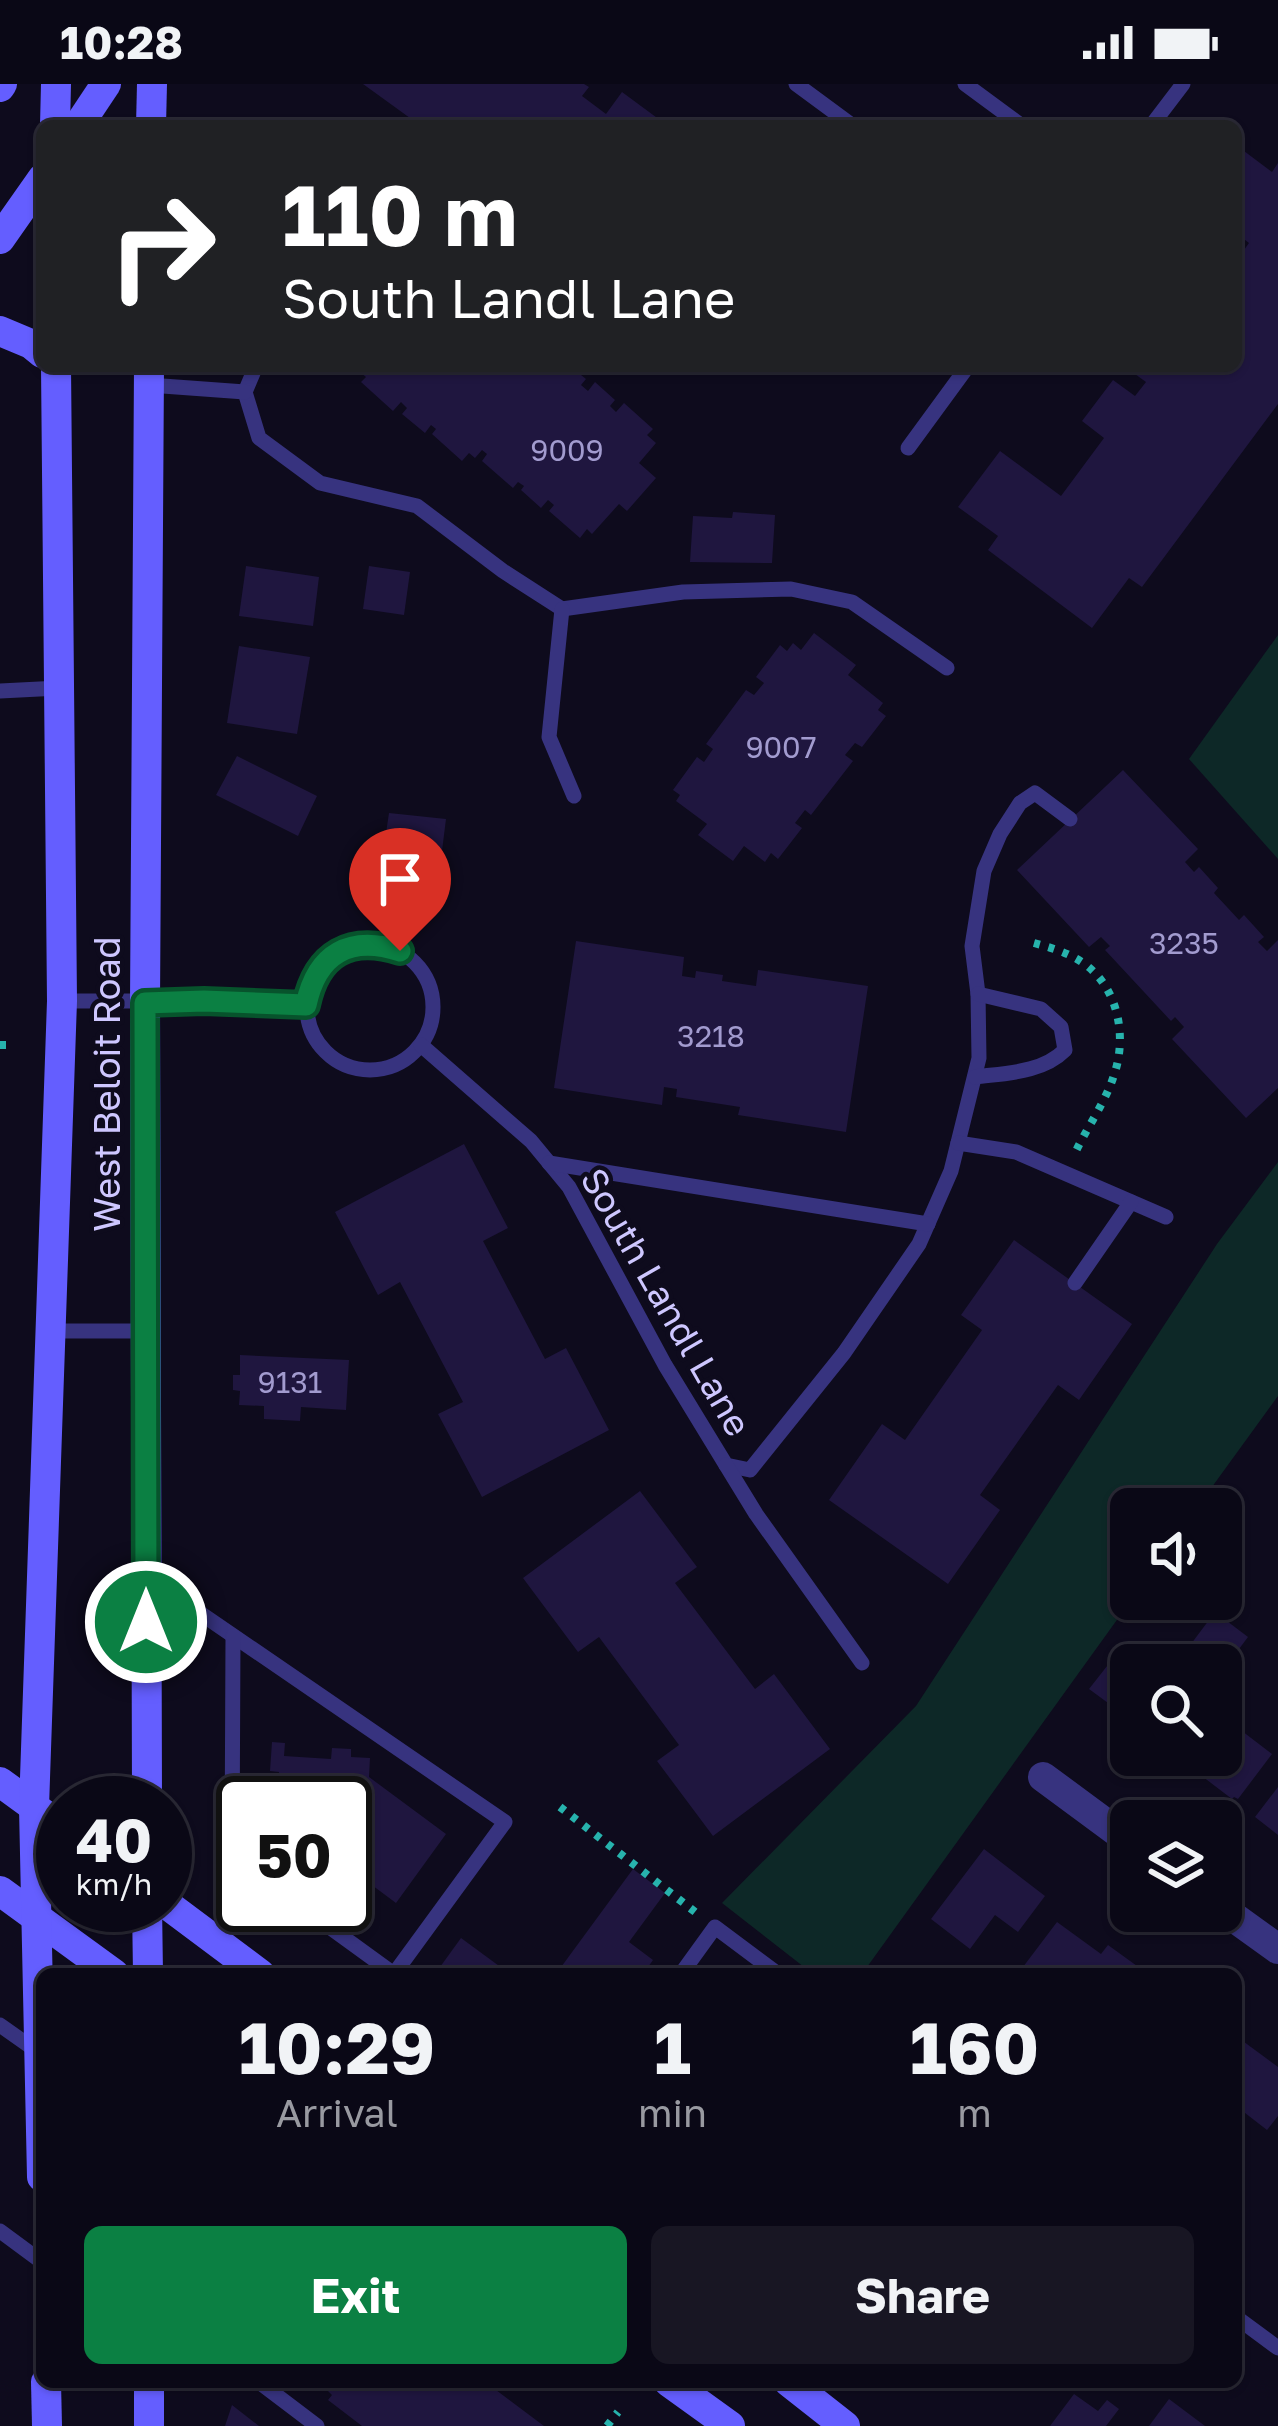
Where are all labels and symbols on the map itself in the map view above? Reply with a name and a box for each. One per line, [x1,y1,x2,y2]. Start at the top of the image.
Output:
house number: 9009 [530,432,604,468]
house number: 9007 [745,729,817,765]
pin [349,828,451,951]
house number: 3235 [1149,925,1219,961]
street label: West Beloit Road [85,936,128,1232]
house number: 3218 [677,1018,745,1054]
street label: South Landl Lane [572,1160,761,1443]
house number: 9131 [258,1364,322,1400]
position arrow [83,1559,209,1685]
speed limit sign: 50 [216,1776,372,1932]

